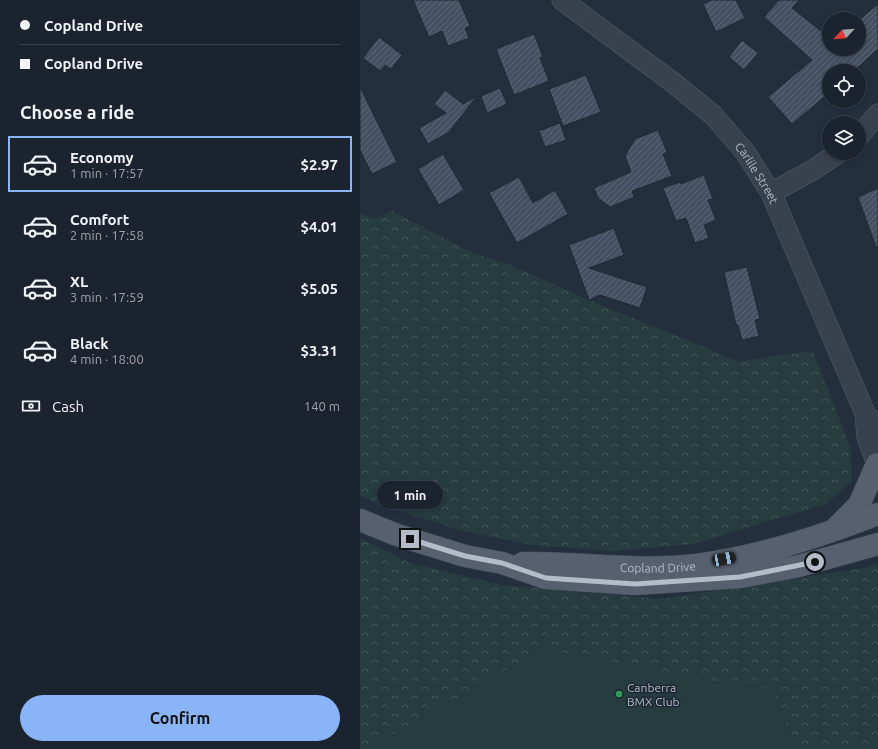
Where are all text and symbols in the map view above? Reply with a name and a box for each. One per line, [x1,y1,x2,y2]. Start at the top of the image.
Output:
north arrow [822,12,866,56]
map controls [822,12,866,160]
text: Copland Drive [44,17,143,34]
text: Copland Drive [44,55,143,72]
button: locate [822,64,866,108]
text: Choose a ride [20,102,134,122]
button: layers [822,116,866,160]
street label: Carlile Street [733,140,781,206]
icon: car [22,146,58,182]
text: Economy [70,149,134,166]
text: $2.97 [300,156,338,173]
text: 1 min · 17:57 [70,166,144,180]
icon: car [22,208,58,244]
text: Comfort [70,211,129,228]
text: $4.01 [300,218,338,235]
text: 2 min · 17:58 [70,228,144,242]
icon: car [22,270,58,306]
text: XL [70,273,88,290]
text: $5.05 [300,280,338,297]
text: 3 min · 17:59 [70,290,144,304]
icon: car [22,332,58,368]
text: Black [70,335,109,352]
text: $3.31 [300,342,338,359]
text: 4 min · 18:00 [70,352,144,366]
icon: cash [20,395,42,417]
text: Cash [52,398,84,415]
text: 140 m [304,399,340,413]
callout: 1 min [377,481,443,509]
text: 1 min [394,488,426,502]
route end [401,530,419,548]
car [711,551,737,567]
route start [806,553,824,571]
street label: Copland Drive [620,559,696,574]
place label: Canberra BMX Club [627,681,680,708]
marker: Canberra BMX Club [614,689,624,699]
button: Confirm [20,695,340,741]

